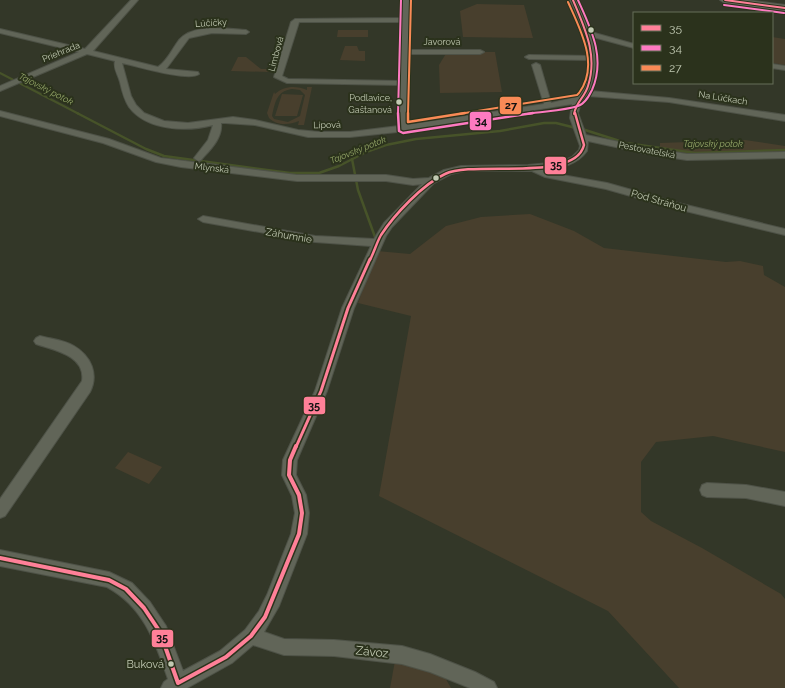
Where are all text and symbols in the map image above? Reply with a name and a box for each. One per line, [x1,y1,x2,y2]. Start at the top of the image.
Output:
legend [633,12,773,84]
street label: Lúčičky [195,17,227,29]
text: 35 [669,21,682,35]
unlabelled marker [586,25,596,35]
street label: Limbová [267,35,285,73]
street label: Javorová [424,37,460,47]
street label: Priehrada [41,40,81,64]
text: 34 [669,41,682,55]
text: 27 [669,61,682,75]
water label: Tajovský potok [17,71,75,107]
street label: Na Lúčkach [698,89,748,107]
place label: Podlavice, Gaštanová [348,93,392,115]
line badge: 27 [499,96,522,115]
marker: Podlavice, Gaštanová [394,97,404,107]
text: 27 [505,99,518,112]
line badge: 34 [469,111,492,131]
text: 34 [475,115,487,128]
street label: Lipová [313,120,341,130]
water label: Tajovský potok [328,134,388,166]
water label: Tajovský potok [683,139,743,149]
street label: Pestovateľská [618,140,676,160]
line badge: 35 [544,156,567,175]
text: 35 [550,159,562,172]
street label: Mlynská [194,161,230,175]
unlabelled marker [431,173,441,183]
street label: Pod Stráňou [630,187,688,214]
street label: Záhumnie [265,226,313,245]
line badge: 35 [303,396,326,415]
text: 35 [308,400,320,413]
line badge: 35 [151,629,174,648]
text: 35 [156,632,168,645]
street label: Závoz [355,643,389,661]
place label: Buková [127,658,164,671]
marker: Buková [166,659,176,669]

